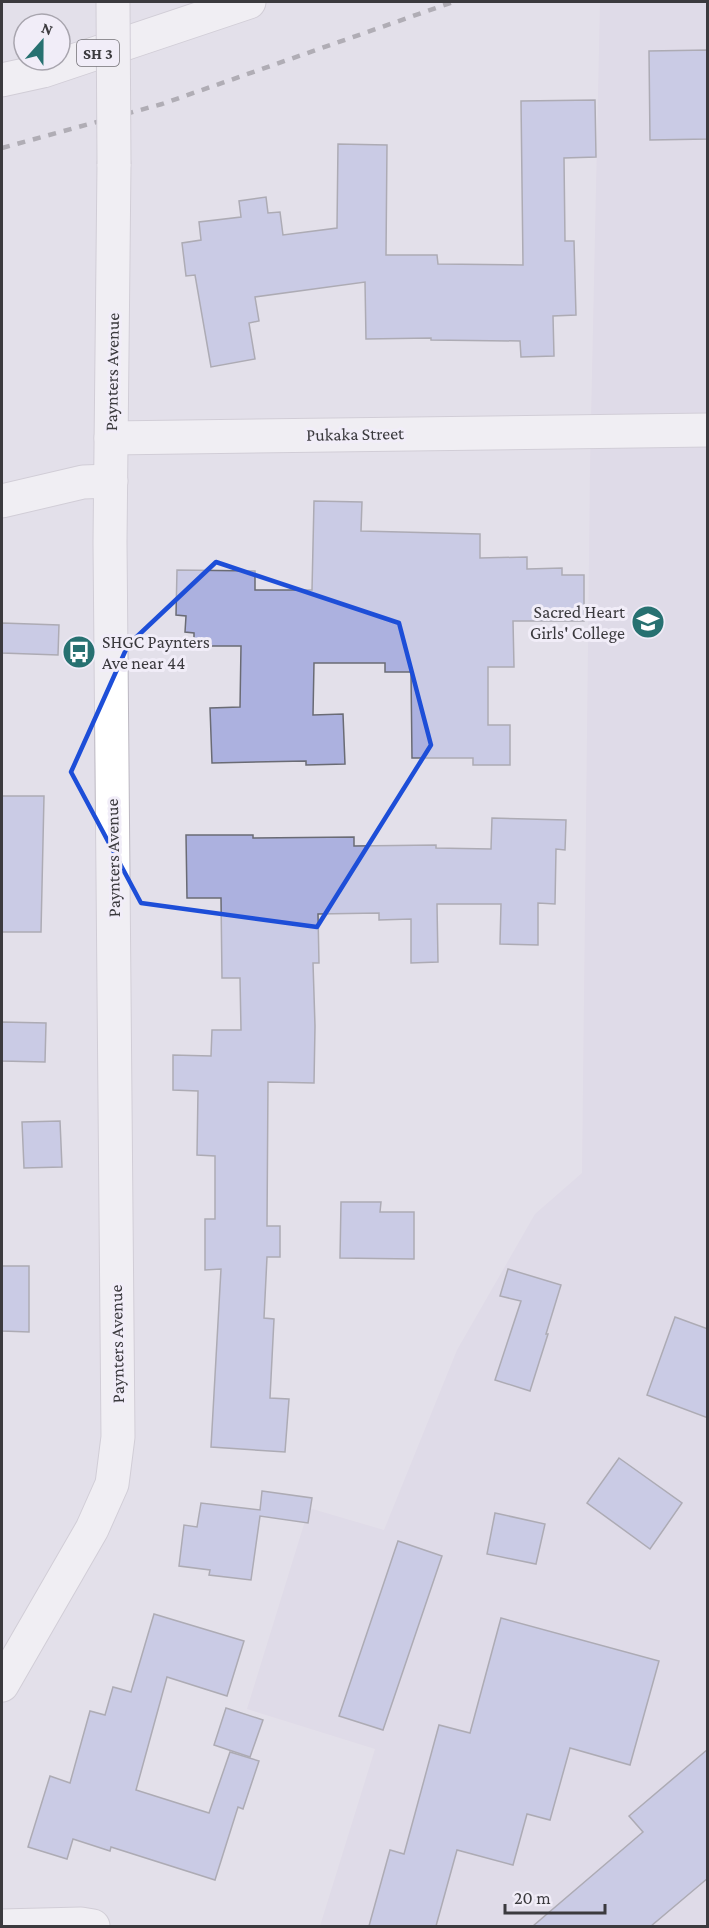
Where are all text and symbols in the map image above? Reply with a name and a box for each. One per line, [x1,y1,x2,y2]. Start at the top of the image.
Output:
north arrow [12,12,72,72]
text: N [39,19,55,38]
road number: SH 3 [77,40,119,66]
street label: Paynters Avenue [101,313,123,431]
street label: Pukaka Street [306,423,405,445]
place label: Sacred Heart Girls' College [530,602,626,643]
school or university icon: Sacred Heart Girls' College [630,604,666,640]
place label: SHGC Paynters Ave near 44 [102,632,210,673]
bus stop icon: SHGC Paynters Ave near 44 [61,634,97,670]
street label: Paynters Avenue [102,799,124,917]
street label: Paynters Avenue [106,1285,128,1403]
scale bar [505,1877,606,1915]
text: 20 m [514,1888,551,1908]

